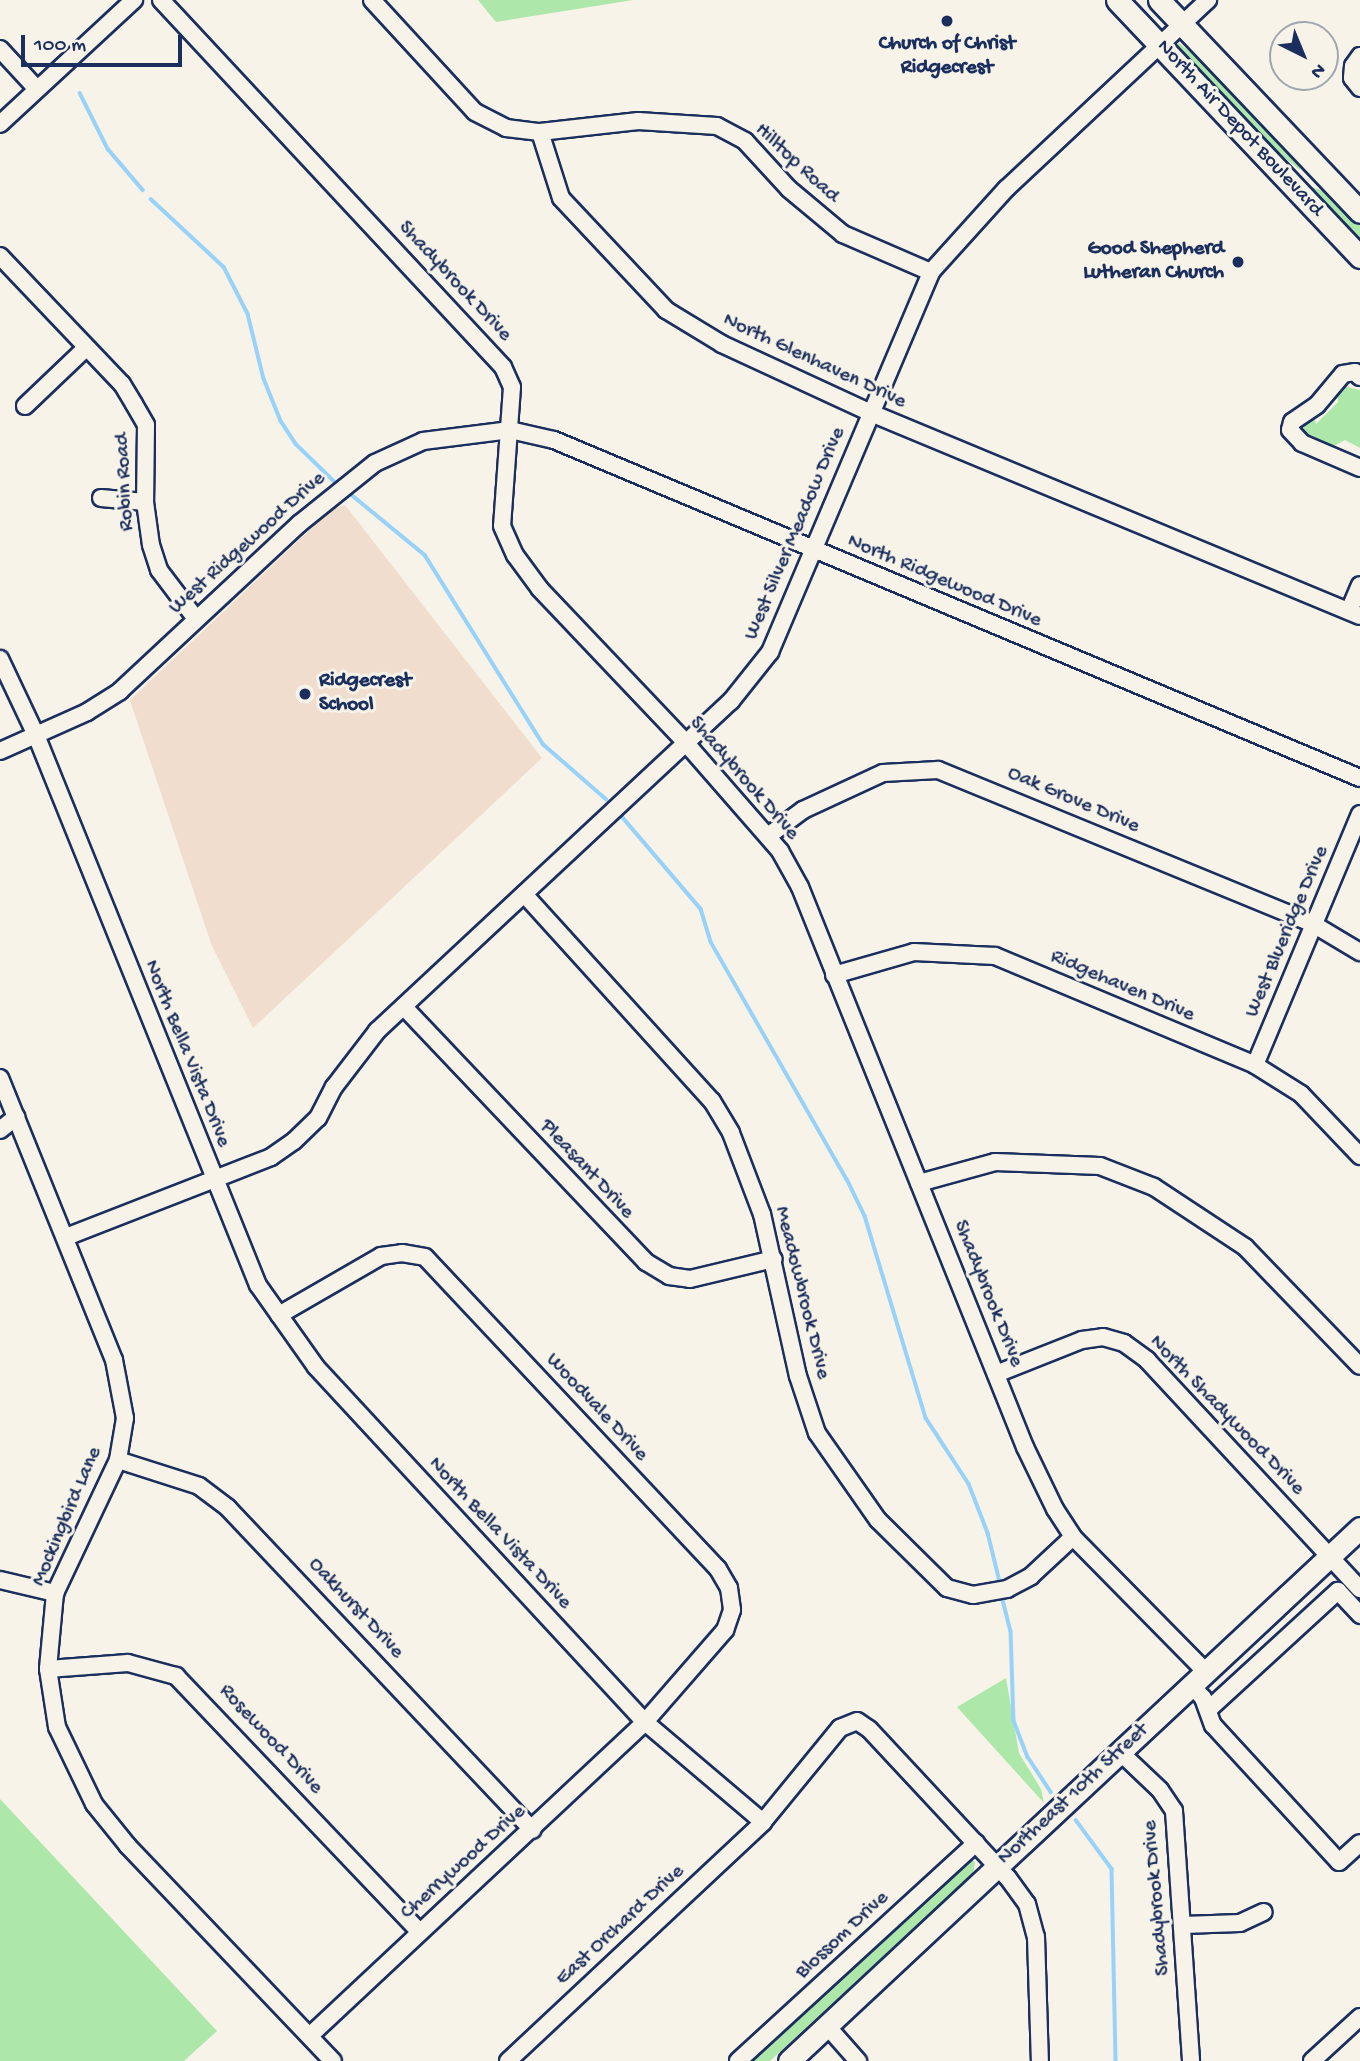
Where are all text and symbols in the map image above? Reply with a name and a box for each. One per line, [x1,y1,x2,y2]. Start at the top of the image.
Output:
marker: Church of Christ Ridgecrest [939,13,955,29]
scale bar [24,21,186,65]
north arrow [1269,21,1339,91]
place label: Church of Christ Ridgecrest [879,32,1015,82]
text: 100 m [34,34,86,59]
street label: North Air Depot Boulevard [1150,35,1328,223]
street label: Hilltop Road [748,118,844,210]
street label: Shadybrook Drive [392,216,516,348]
place label: Good Shepherd Lutheran Church [1083,237,1224,287]
marker: Good Shepherd Lutheran Church [1230,254,1246,270]
street label: North Glenhaven Drive [718,308,910,416]
street label: West Silver Meadow Drive [740,424,852,644]
street label: Robin Road [111,432,141,532]
street label: West Ridgewood Drive [165,467,331,621]
street label: North Ridgewood Drive [843,530,1045,634]
place label: Ridgecrest School [319,669,411,719]
marker: Ridgecrest School [297,686,313,702]
street label: Shadybrook Drive [682,712,804,846]
street label: Oak Grove Drive [1003,762,1143,840]
street label: West Blueridge Drive [1240,842,1336,1022]
street label: Ridgehaven Drive [1046,945,1198,1029]
street label: North Bella Vista Drive [137,957,235,1151]
street label: Pleasant Drive [533,1115,639,1225]
street label: Meadowbrook Drive [767,1204,835,1382]
street label: Shadybrook Drive [946,1217,1028,1371]
street label: North Shadywood Drive [1143,1331,1309,1501]
street label: Woodvale Drive [539,1349,653,1467]
street label: Mockingbird Lane [27,1444,109,1590]
street label: North Bella Vista Drive [422,1453,576,1615]
street label: Oakhurst Drive [302,1553,408,1665]
street label: Rosewood Drive [213,1680,327,1800]
street label: Northeast 10th Street [993,1719,1155,1871]
street label: Cherrywood Drive [396,1800,532,1926]
street label: Shadybrook Drive [1139,1819,1177,1977]
street label: East Orchard Drive [551,1860,691,1992]
street label: Blossom Drive [791,1886,895,1986]

